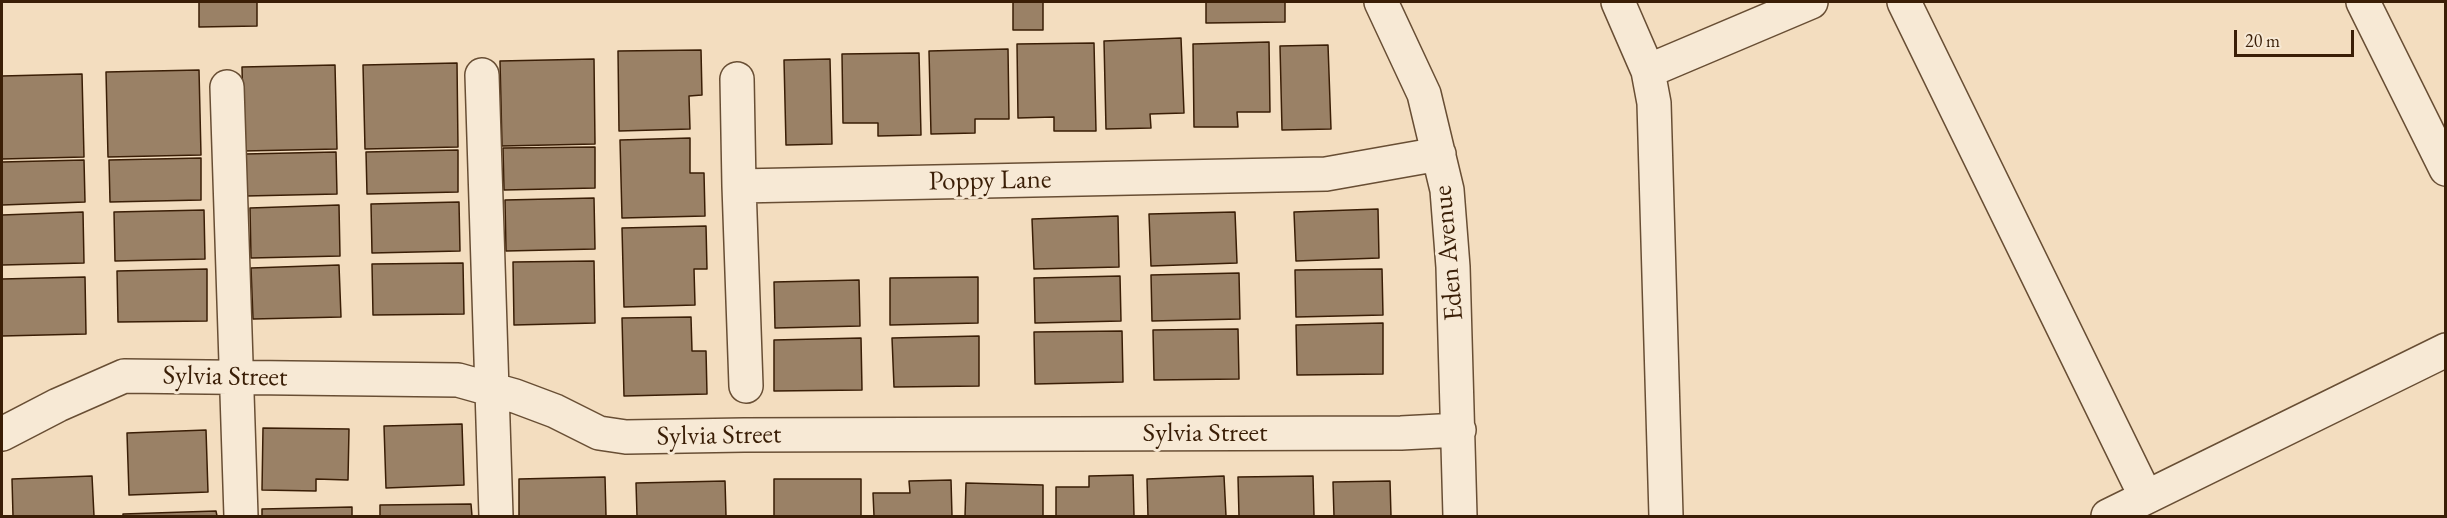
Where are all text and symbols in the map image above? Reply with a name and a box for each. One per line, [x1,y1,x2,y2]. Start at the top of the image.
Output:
scale bar [2237,18,2357,56]
text: 20 m [2245,29,2280,52]
street label: Poppy Lane [928,164,1052,198]
street label: Eden Avenue [1427,184,1471,322]
street label: Sylvia Street [162,360,288,394]
street label: Sylvia Street [1143,418,1267,450]
street label: Sylvia Street [656,419,782,453]

